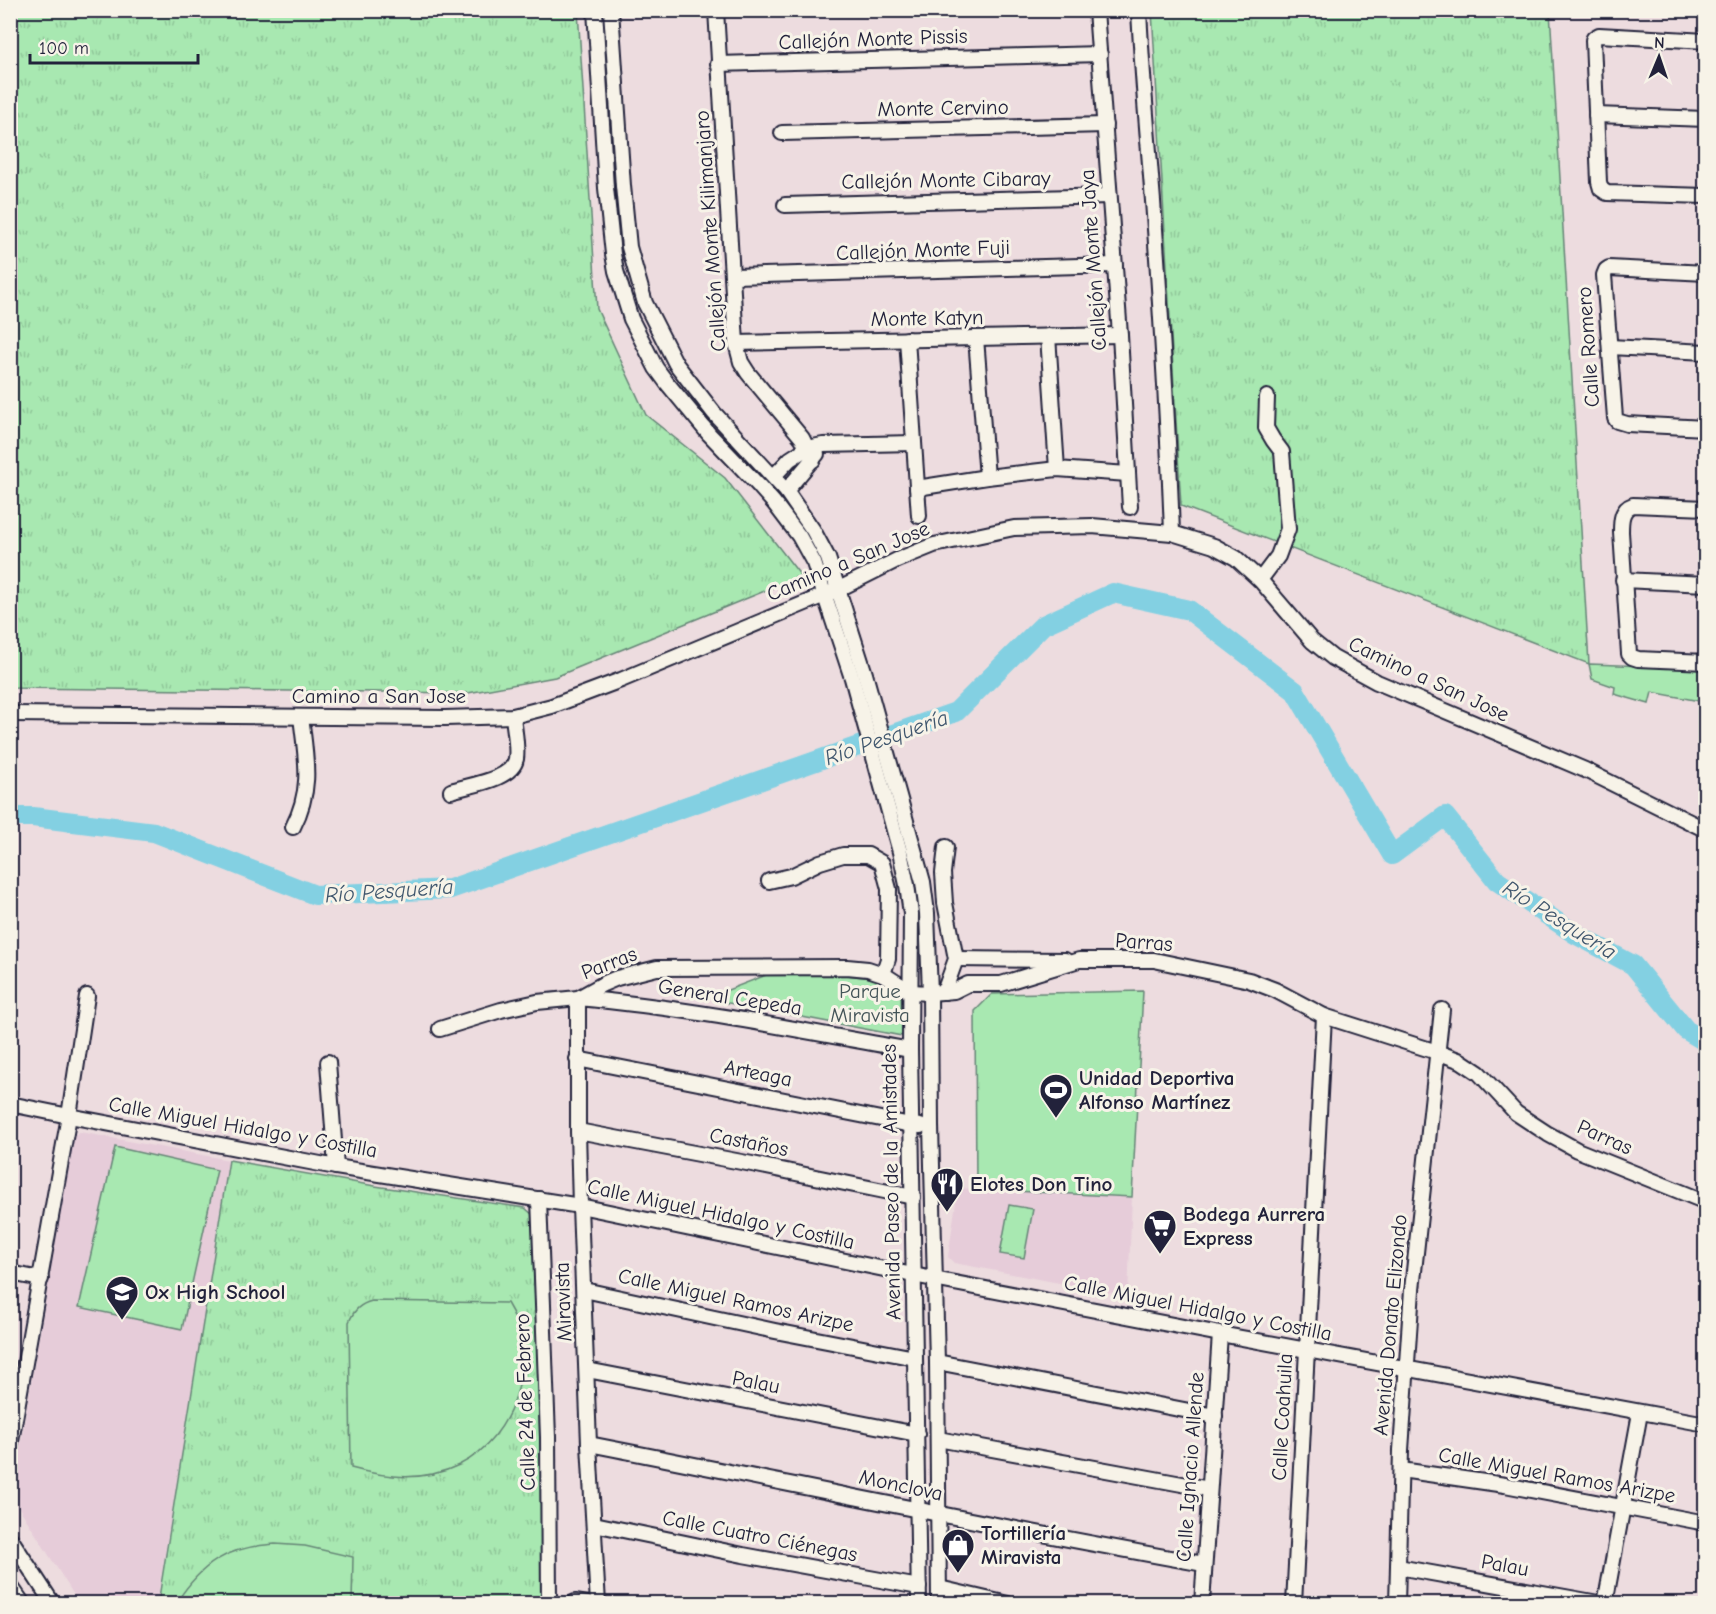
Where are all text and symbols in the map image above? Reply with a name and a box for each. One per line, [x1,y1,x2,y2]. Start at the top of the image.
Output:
street label: Callejón Monte Pissis [778,24,968,54]
scale bar [30,27,198,65]
north arrow [1629,27,1689,87]
text: N [1654,34,1665,52]
text: 100 m [39,38,89,59]
street label: Monte Cervino [877,95,1009,121]
street label: Callejón Monte Kilimanjaro [690,109,730,353]
street label: Callejón Monte Cibaray [841,166,1051,194]
street label: Callejón Monte Jaya [1075,169,1111,351]
street label: Callejón Monte Fuji [836,235,1010,265]
street label: Calle Romero [1572,286,1604,408]
street label: Monte Katyn [870,305,984,331]
street label: Camino a San Jose [763,516,933,606]
street label: Camino a San Jose [1345,631,1513,727]
street label: Camino a San Jose [292,684,466,708]
water label: Río Pesquería [821,705,951,771]
water label: Río Pesquería [324,874,454,908]
water label: Río Pesquería [1498,875,1621,965]
street label: Parras [1114,928,1174,956]
street label: Parras [578,941,640,985]
street label: General Cepeda [656,974,804,1020]
park label: Parque Miravista [830,979,910,1027]
street label: Avenida Paseo de la Amistades [877,1044,905,1320]
street label: Arteaga [722,1055,794,1091]
place label: Unidad Deportiva Alfonso Martínez [1079,1066,1235,1114]
sports icon: Unidad Deportiva Alfonso Martínez [1038,1072,1074,1119]
street label: Calle Miguel Hidalgo y Costilla [107,1092,379,1162]
street label: Parras [1574,1114,1636,1160]
street label: Castaños [707,1123,791,1161]
restaurant icon: Elotes Don Tino [929,1166,965,1213]
place label: Elotes Don Tino [970,1172,1113,1196]
street label: Calle Miguel Hidalgo y Costilla [585,1174,857,1254]
place label: Bodega Aurrera Express [1183,1202,1325,1250]
supermarket icon: Bodega Aurrera Express [1142,1208,1178,1255]
street label: Avenida Donato Elizondo [1368,1213,1412,1437]
street label: Miravista [550,1262,576,1342]
street label: Calle Miguel Ramos Arizpe [616,1263,856,1337]
street label: Calle Miguel Hidalgo y Costilla [1062,1270,1334,1346]
school or university icon: Ox High School [104,1274,140,1321]
place label: Ox High School [145,1280,285,1304]
street label: Calle 24 de Febrero [510,1313,540,1491]
street label: Calle Coahuila [1267,1353,1297,1481]
street label: Palau [730,1366,782,1398]
street label: Calle Ignacio Allende [1171,1371,1209,1563]
street label: Calle Miguel Ramos Arizpe [1437,1442,1677,1508]
street label: Monclova [857,1464,945,1506]
street label: Calle Cuatro Ciénegas [660,1505,860,1567]
place label: Tortillería Miravista [981,1521,1066,1569]
shop icon: Tortillería Miravista [940,1527,976,1574]
street label: Palau [1479,1549,1531,1581]

